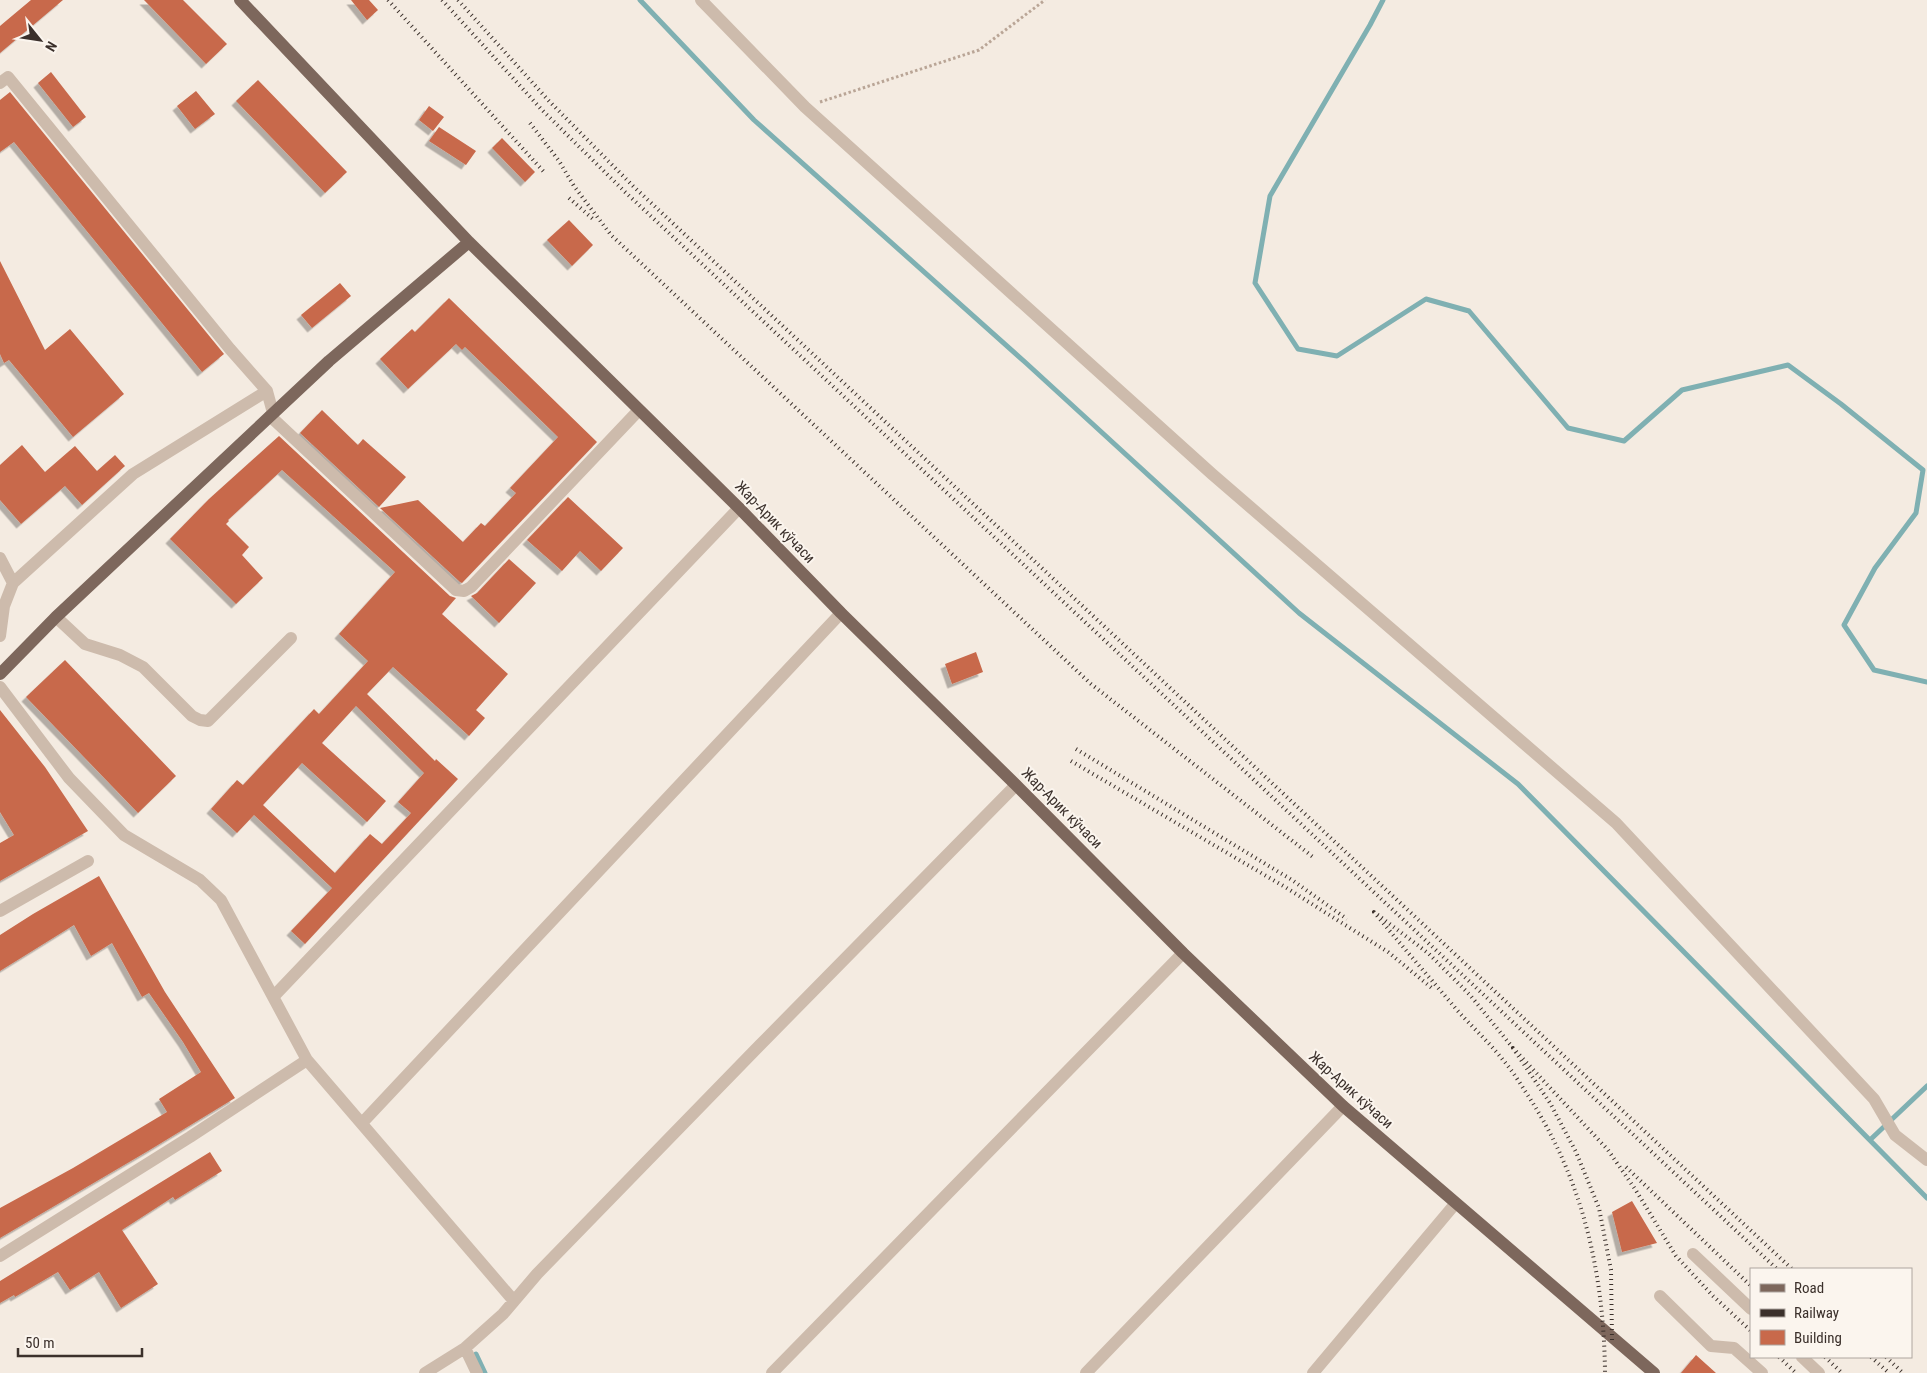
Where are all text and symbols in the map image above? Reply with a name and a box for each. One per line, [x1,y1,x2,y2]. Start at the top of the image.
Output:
north arrow [15,15,65,65]
text: N [42,39,60,54]
street label: Жар-Арик кўчаси [731,477,819,567]
street label: Жар-Арик кўчаси [1018,764,1106,852]
street label: Жар-Арик кўчаси [1305,1048,1397,1132]
legend [1750,1268,1912,1358]
text: Road [1794,1279,1824,1297]
text: Railway [1794,1304,1839,1322]
scale bar [18,1326,141,1358]
text: Building [1794,1329,1842,1347]
text: 50 m [25,1334,55,1352]

